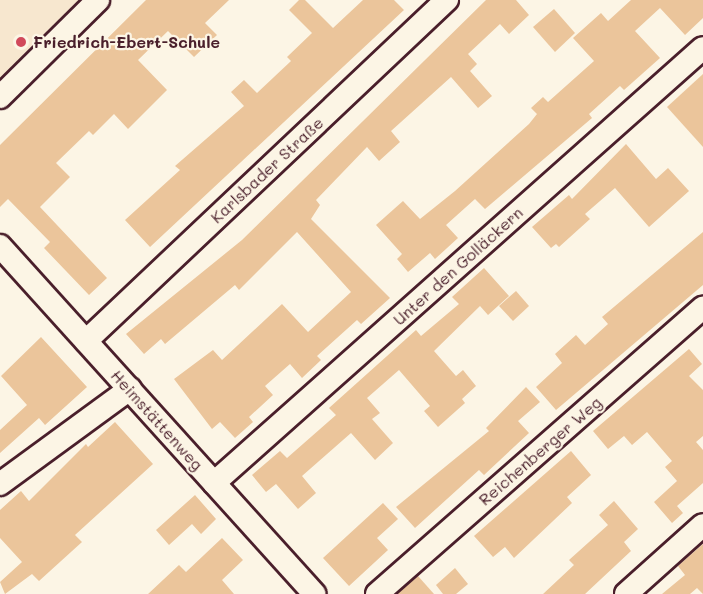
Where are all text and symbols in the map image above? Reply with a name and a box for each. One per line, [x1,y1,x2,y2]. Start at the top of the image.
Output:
place label: Friedrich-Ebert-Schule [33,32,220,52]
marker: Friedrich-Ebert-Schule [14,35,28,49]
street label: Karlsbader Straße [207,113,327,227]
street label: Unter den Golläckern [389,203,527,329]
street label: Heimstättenweg [107,366,207,474]
street label: Reichenberger Weg [475,393,605,509]

